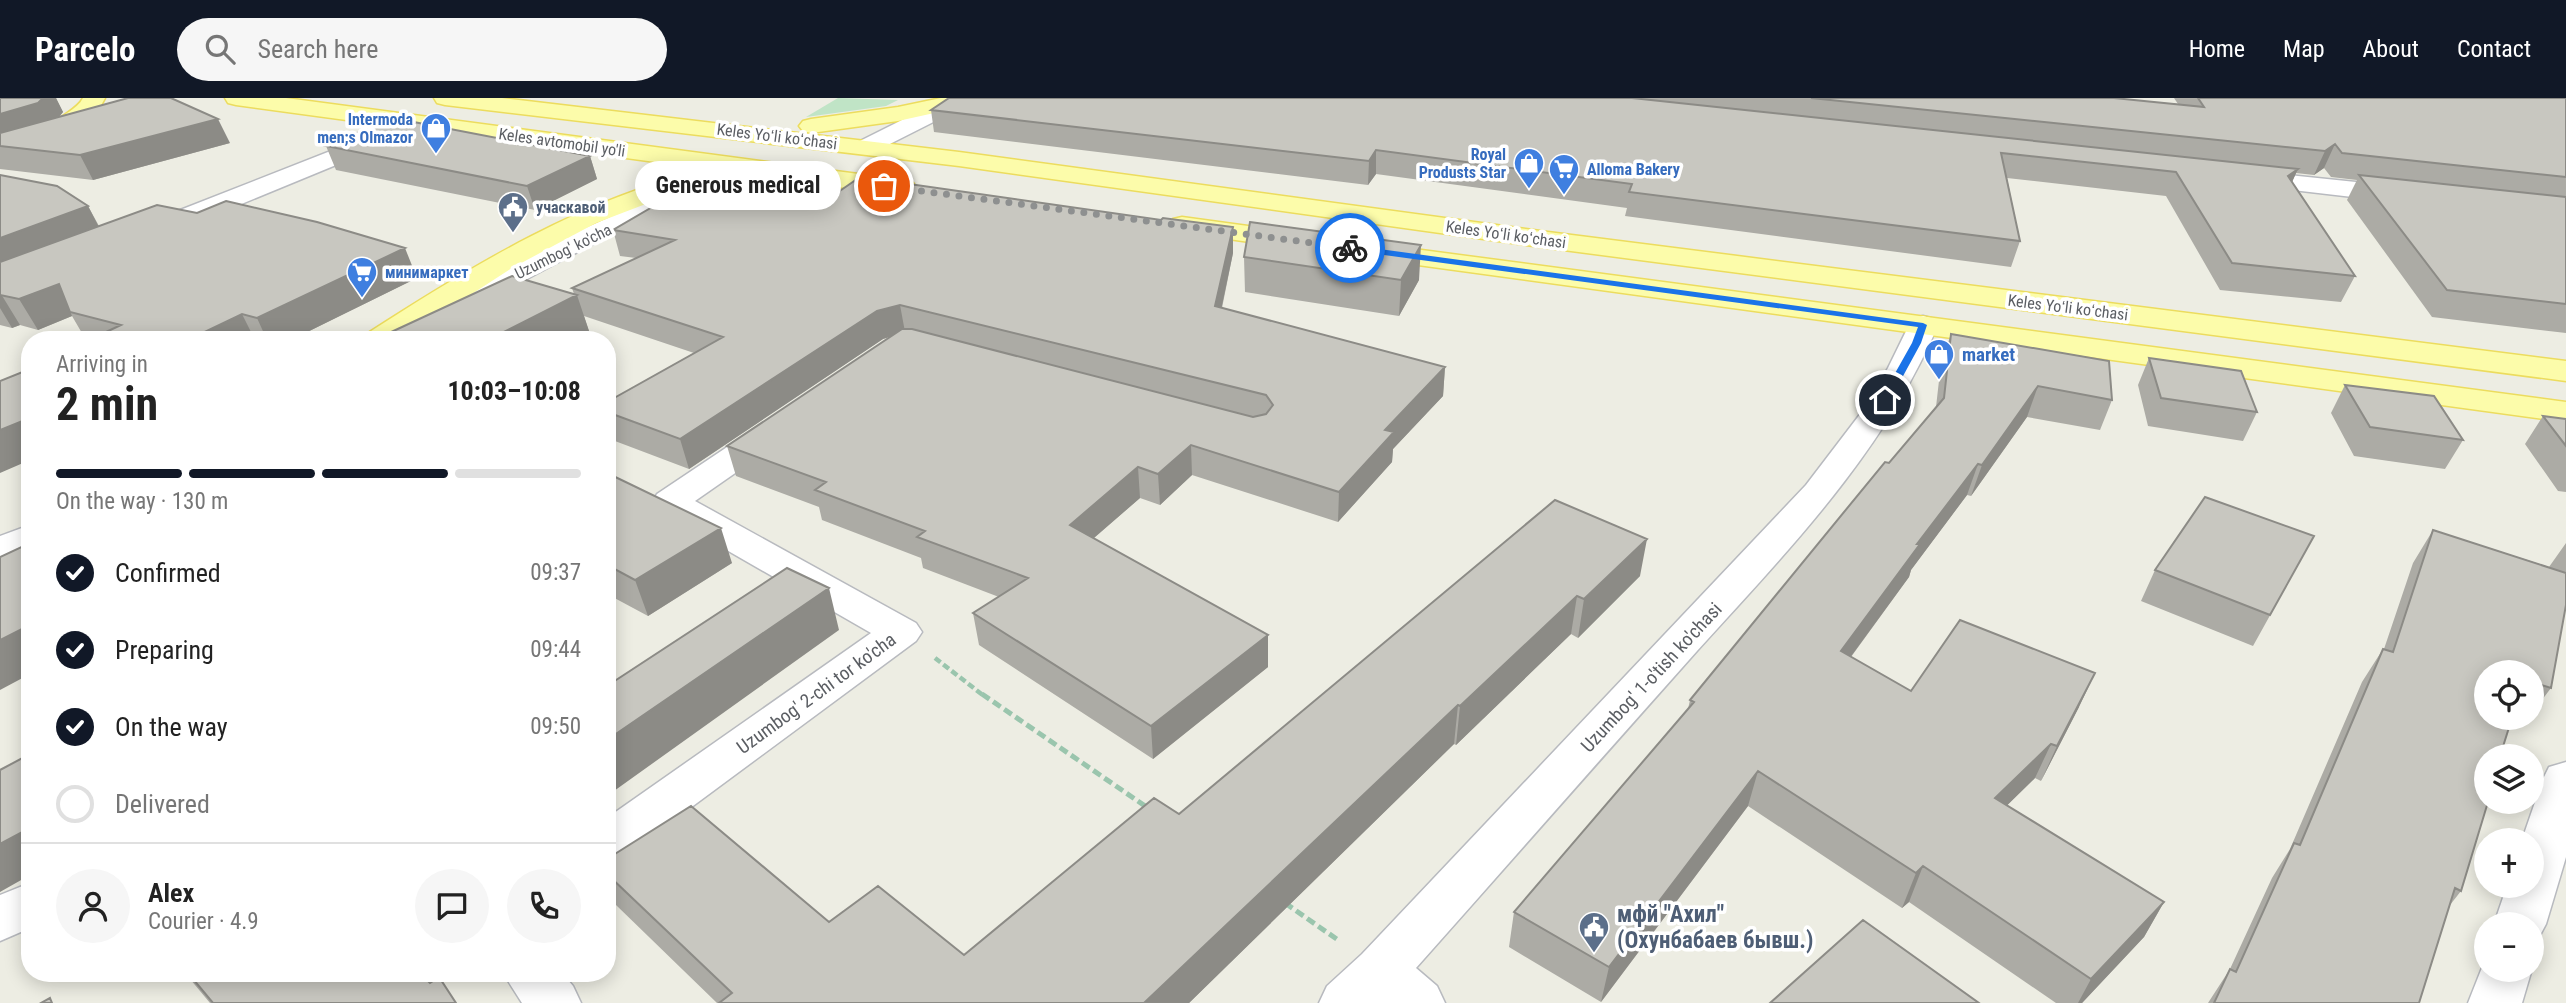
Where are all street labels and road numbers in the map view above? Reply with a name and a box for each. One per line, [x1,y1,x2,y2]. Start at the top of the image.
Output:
street label: Keles Yoʻli koʻchasi [716,120,838,153]
street label: Keles avtomobil yo'li [497,124,627,161]
street label: Keles Yoʻli koʻchasi [1445,217,1567,252]
street label: Uzumbog' ko'cha [512,220,615,283]
street label: Keles Yoʻli koʻchasi [2007,291,2129,324]
street label: Uzumbog' 1-o'tish ko'chasi [1576,598,1727,757]
street label: Uzumbog' 2-chi tor ko'cha [732,628,900,759]

